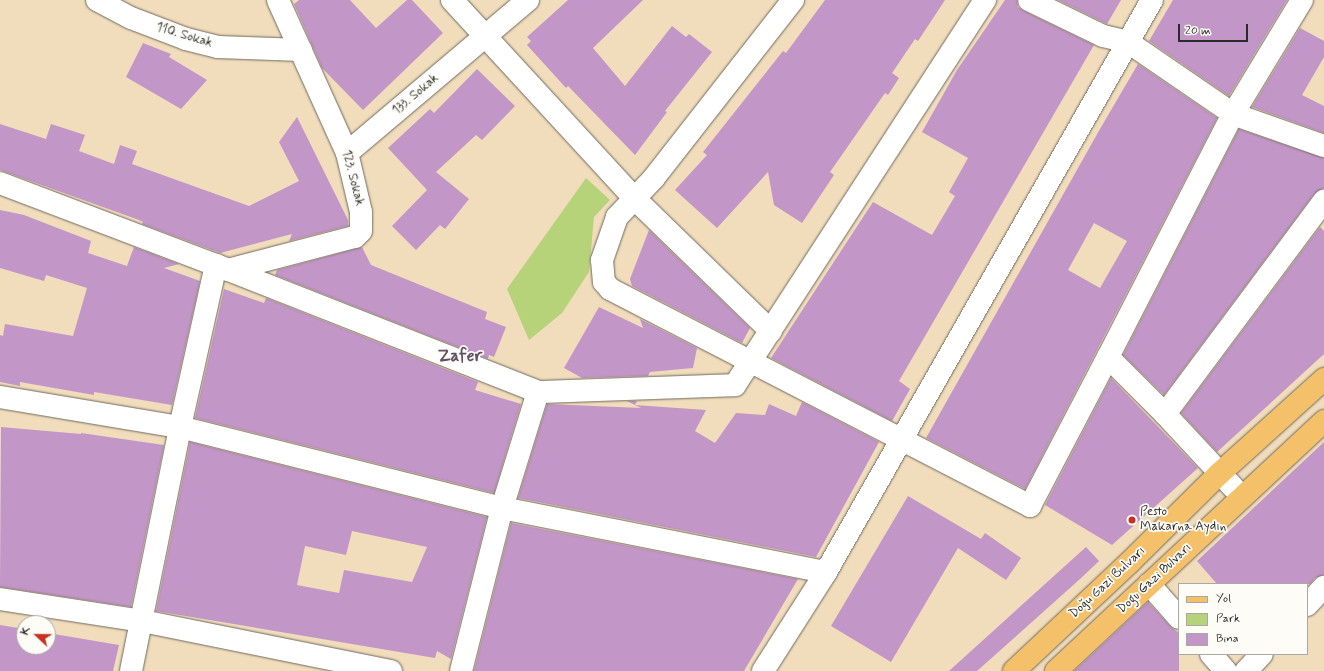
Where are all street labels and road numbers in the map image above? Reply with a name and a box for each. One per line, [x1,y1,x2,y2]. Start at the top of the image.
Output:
street label: 110. Sokak [154,20,214,52]
street label: 133. Sokak [390,71,442,119]
street label: 123. Sokak [338,148,366,208]
street label: Dogu Gazi Bulvarı [1115,541,1195,617]
street label: Doğu Gazi Bulvarı [1068,545,1148,621]

